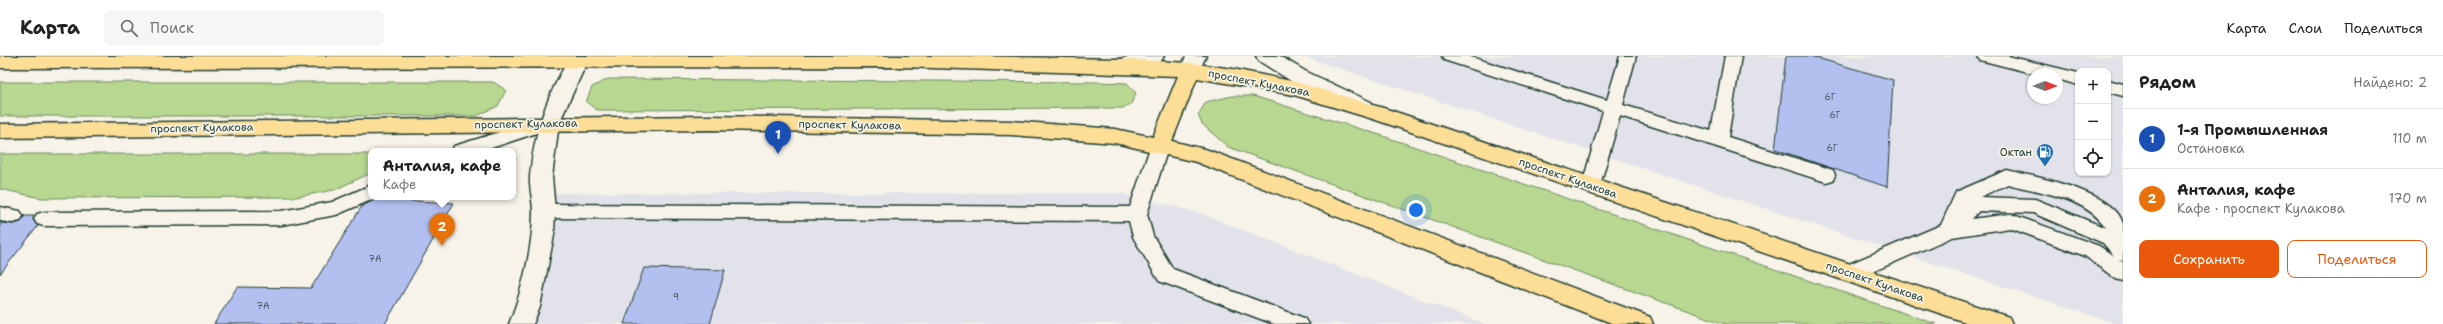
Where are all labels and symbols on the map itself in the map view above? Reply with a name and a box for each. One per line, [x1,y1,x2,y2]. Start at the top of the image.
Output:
street label: проспект Кулакова [1207,66,1311,100]
north arrow [2027,68,2063,104]
house number: 6Г [1824,91,1836,103]
house number: 6Г [1829,109,1841,121]
street label: проспект Кулакова [474,116,578,132]
street label: проспект Кулакова [798,117,902,133]
street label: проспект Кулакова [150,120,254,136]
pin: 1 [765,121,791,154]
house number: 6Г [1826,142,1838,154]
fuel station icon: Октан [2035,142,2055,167]
place label: Октан [2000,145,2032,160]
street label: проспект Кулакова [1517,154,1619,202]
your location [1406,200,1426,220]
pin: 2 [429,213,455,246]
house number: 7А [369,253,382,265]
street label: проспект Кулакова [1824,258,1926,306]
house number: 9 [673,291,679,303]
house number: 7А [257,300,270,312]

